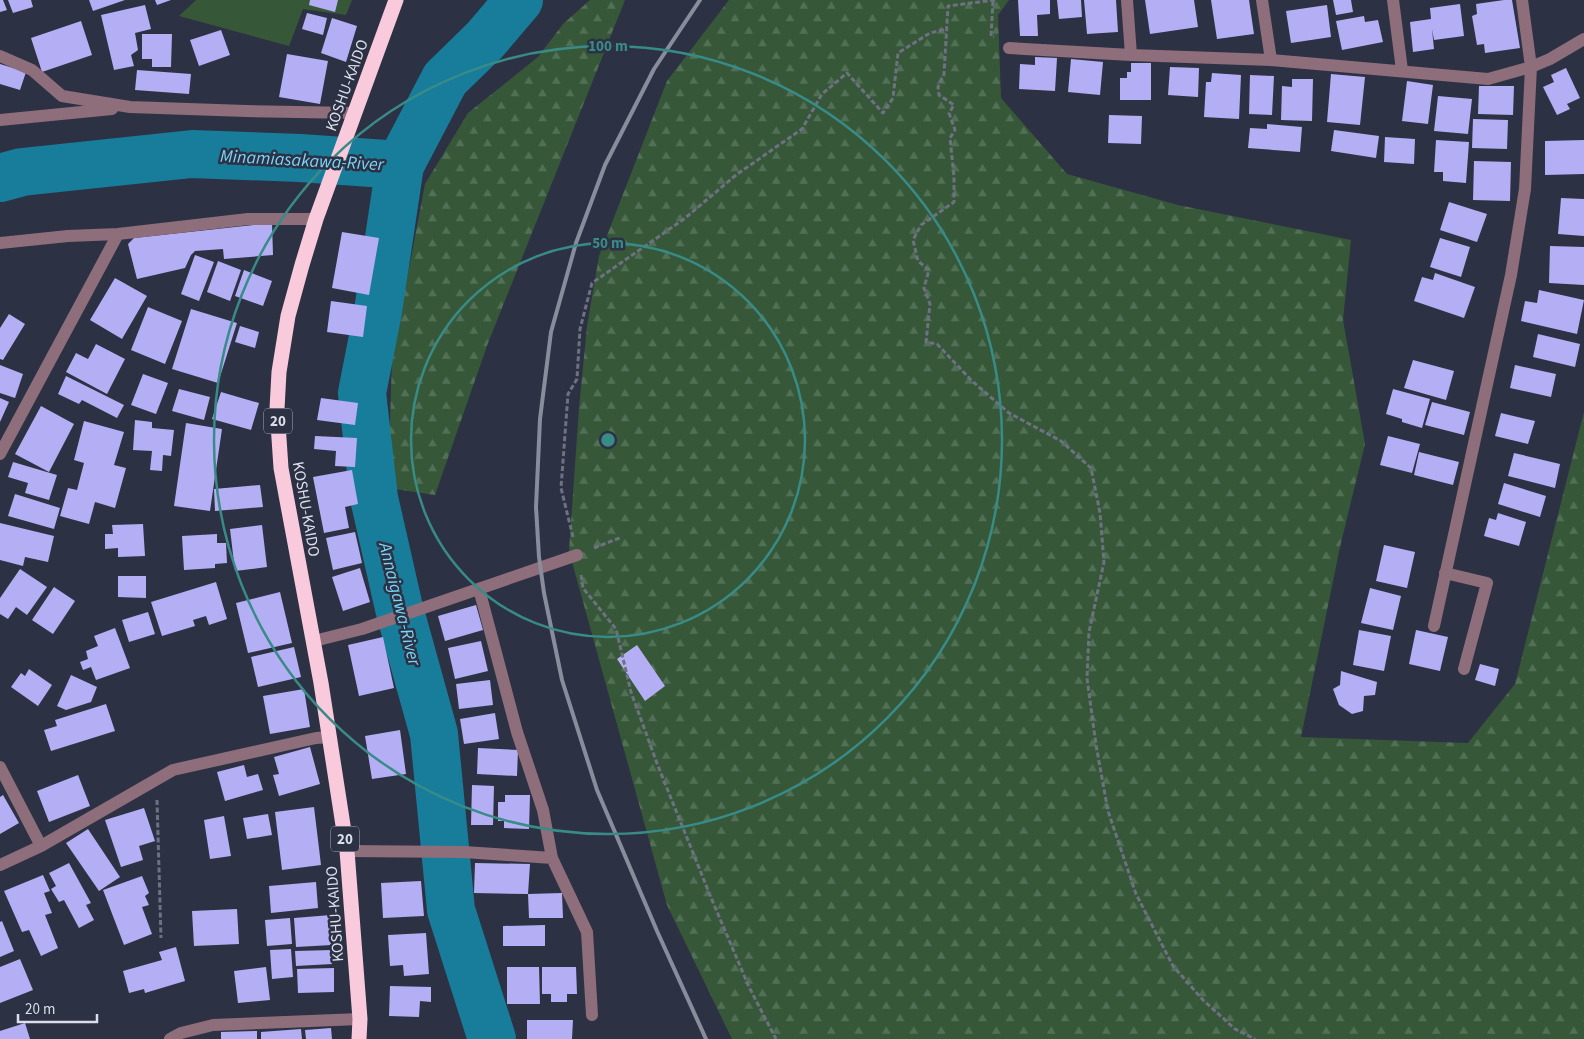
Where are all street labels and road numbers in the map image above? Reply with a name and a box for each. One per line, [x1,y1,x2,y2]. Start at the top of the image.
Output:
street label: KOSHU-KAIDO [320,36,374,134]
road number: 20 [264,408,292,434]
street label: KOSHU-KAIDO [287,460,325,559]
road number: 20 [331,826,359,852]
street label: KOSHU-KAIDO [321,865,349,963]

